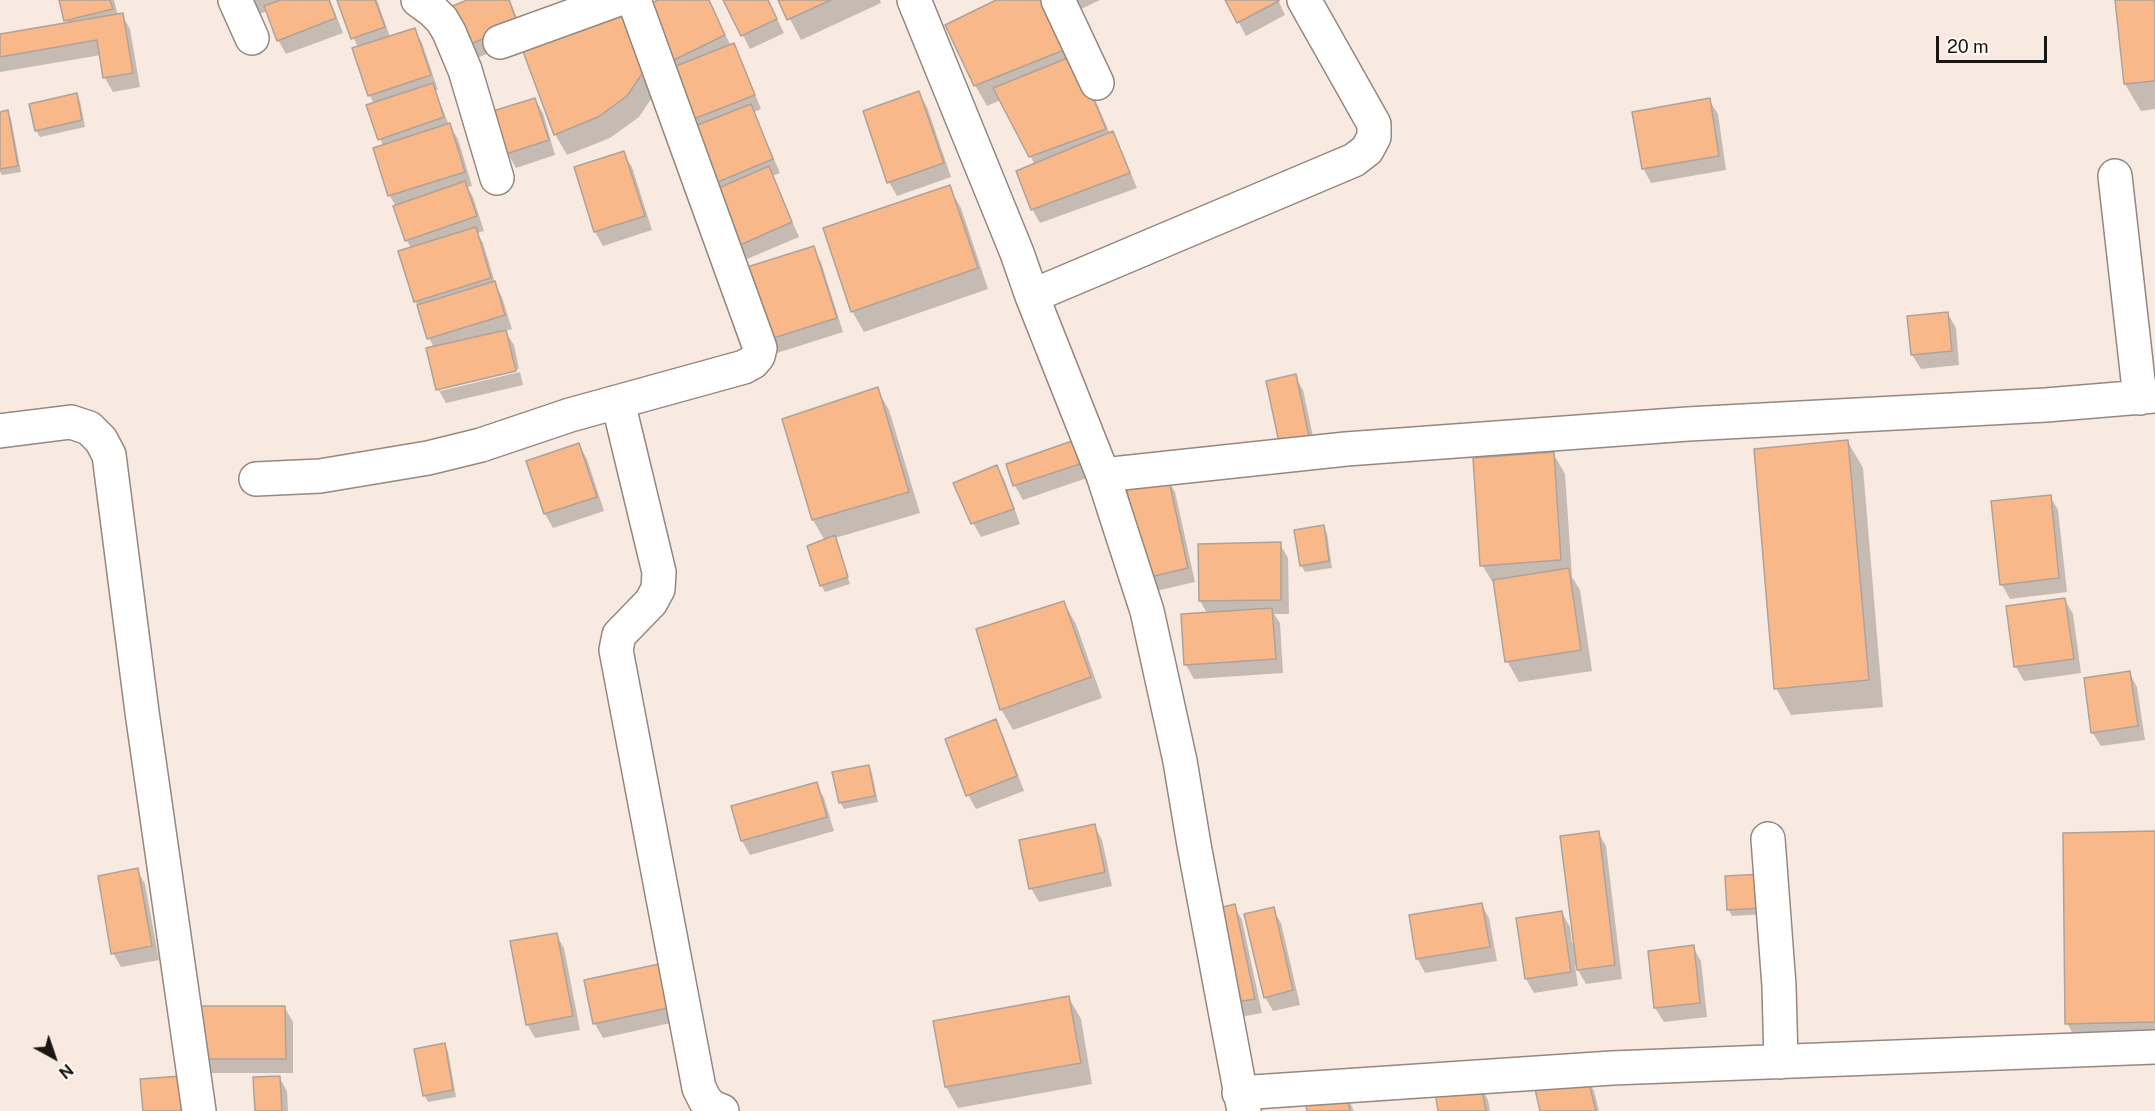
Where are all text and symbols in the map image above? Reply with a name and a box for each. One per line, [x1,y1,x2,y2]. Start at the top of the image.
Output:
scale bar [1939,24,2050,62]
text: 20 m [1947,36,1989,57]
north arrow [24,1027,84,1087]
text: N [55,1060,77,1082]

